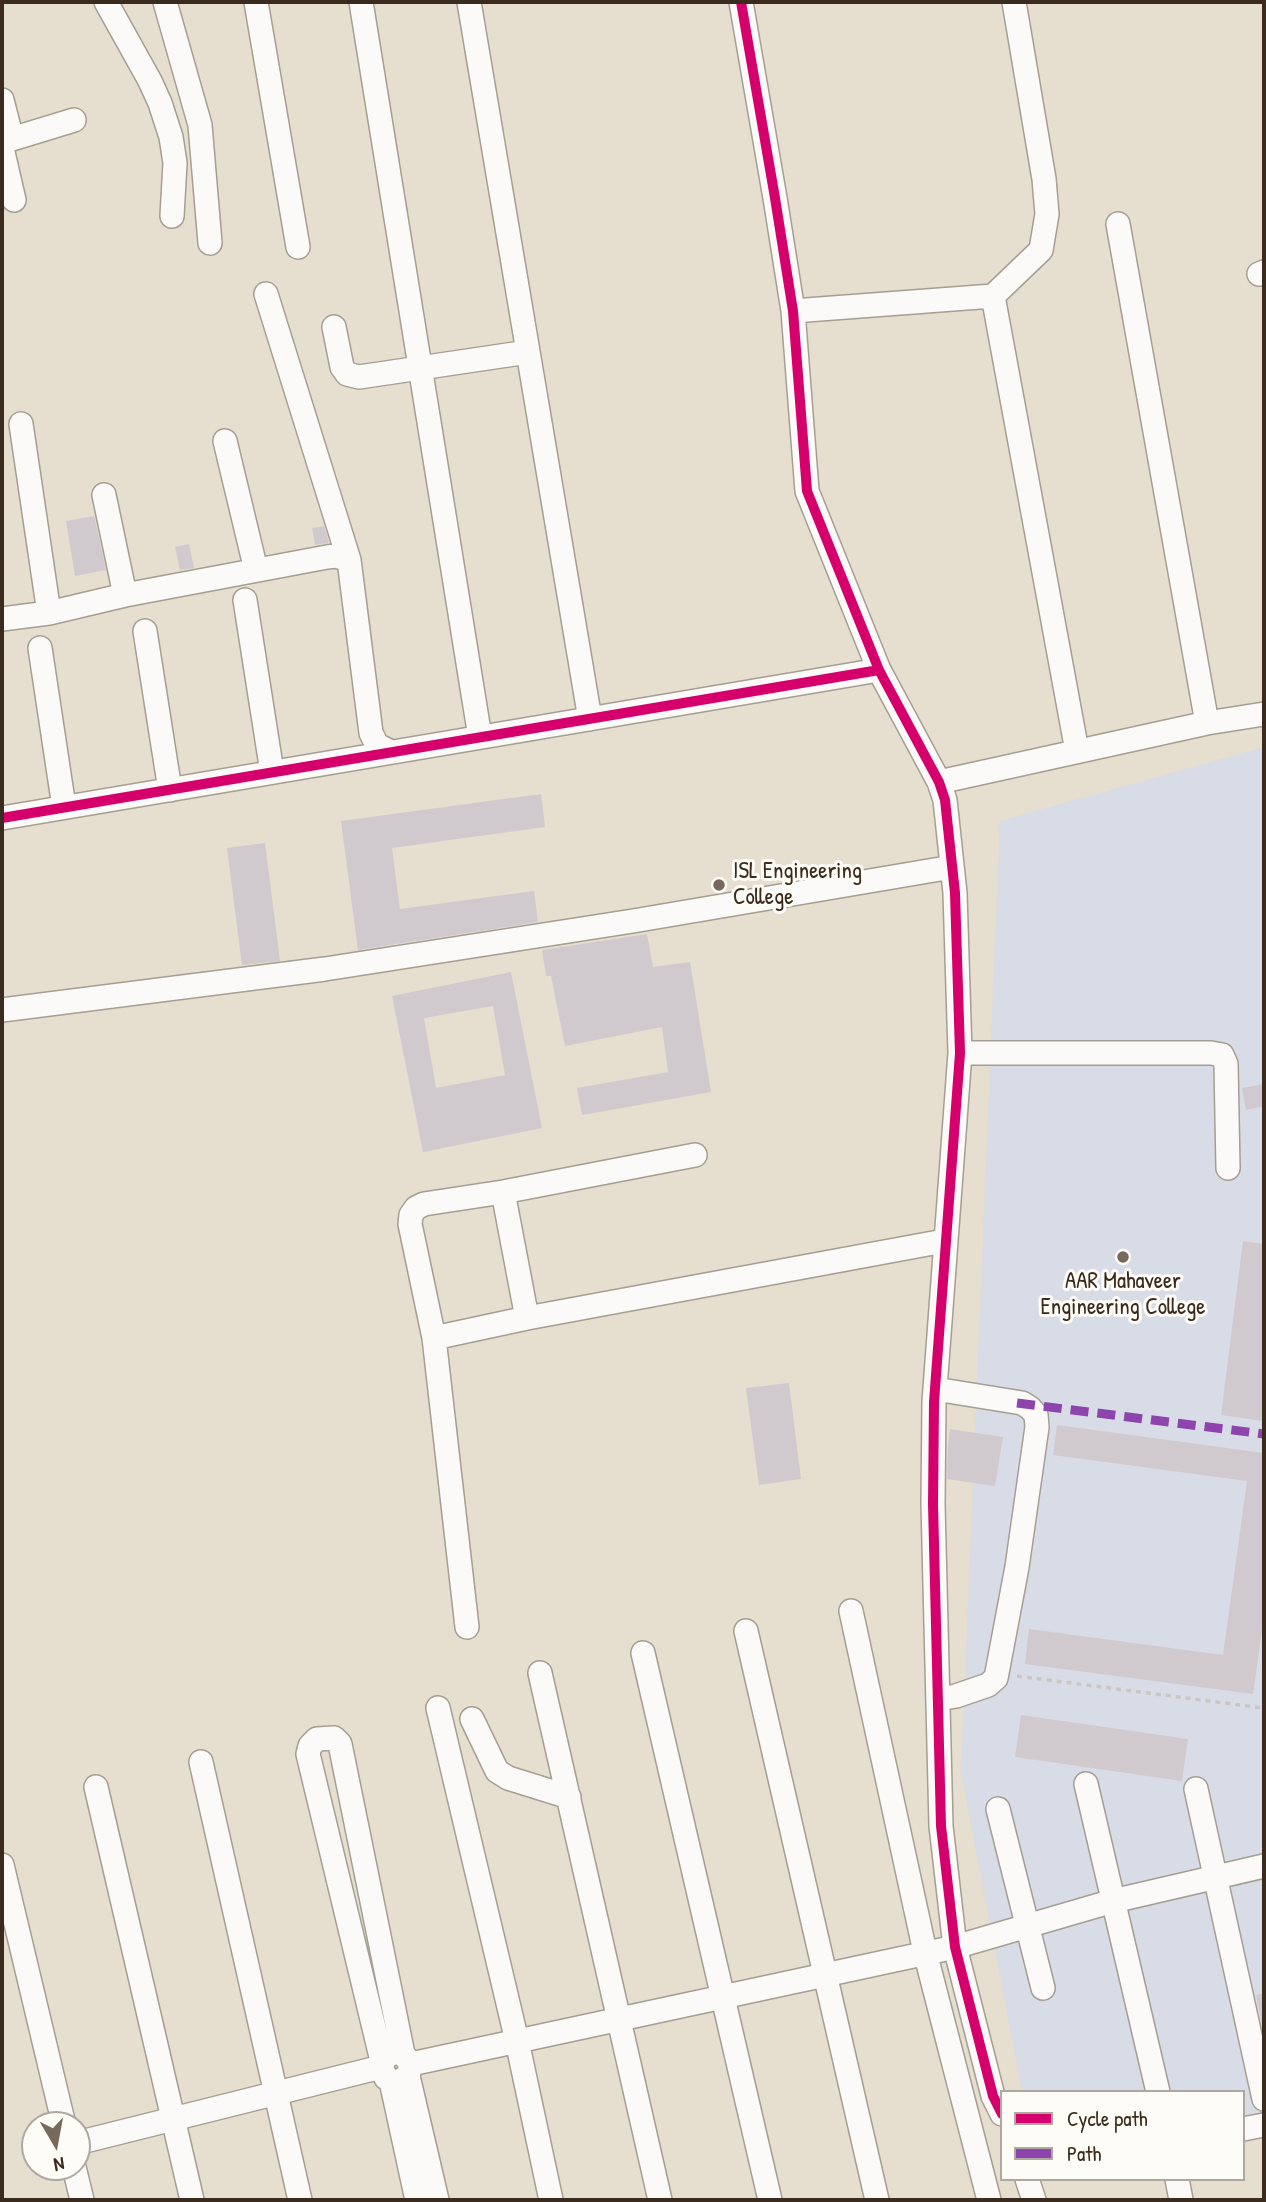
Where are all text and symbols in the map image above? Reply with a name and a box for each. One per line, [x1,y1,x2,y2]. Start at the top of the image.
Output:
place label: ISL Engineering College [733,858,862,912]
marker: ISL Engineering College [711,877,727,893]
marker: AAR Mahaveer Engineering College [1115,1249,1131,1265]
place label: AAR Mahaveer Engineering College [1041,1268,1205,1322]
legend [1000,2090,1245,2181]
text: Cycle path [1067,2104,1148,2133]
north arrow [21,2111,91,2181]
text: Path [1067,2139,1101,2168]
text: N [52,2151,67,2178]

